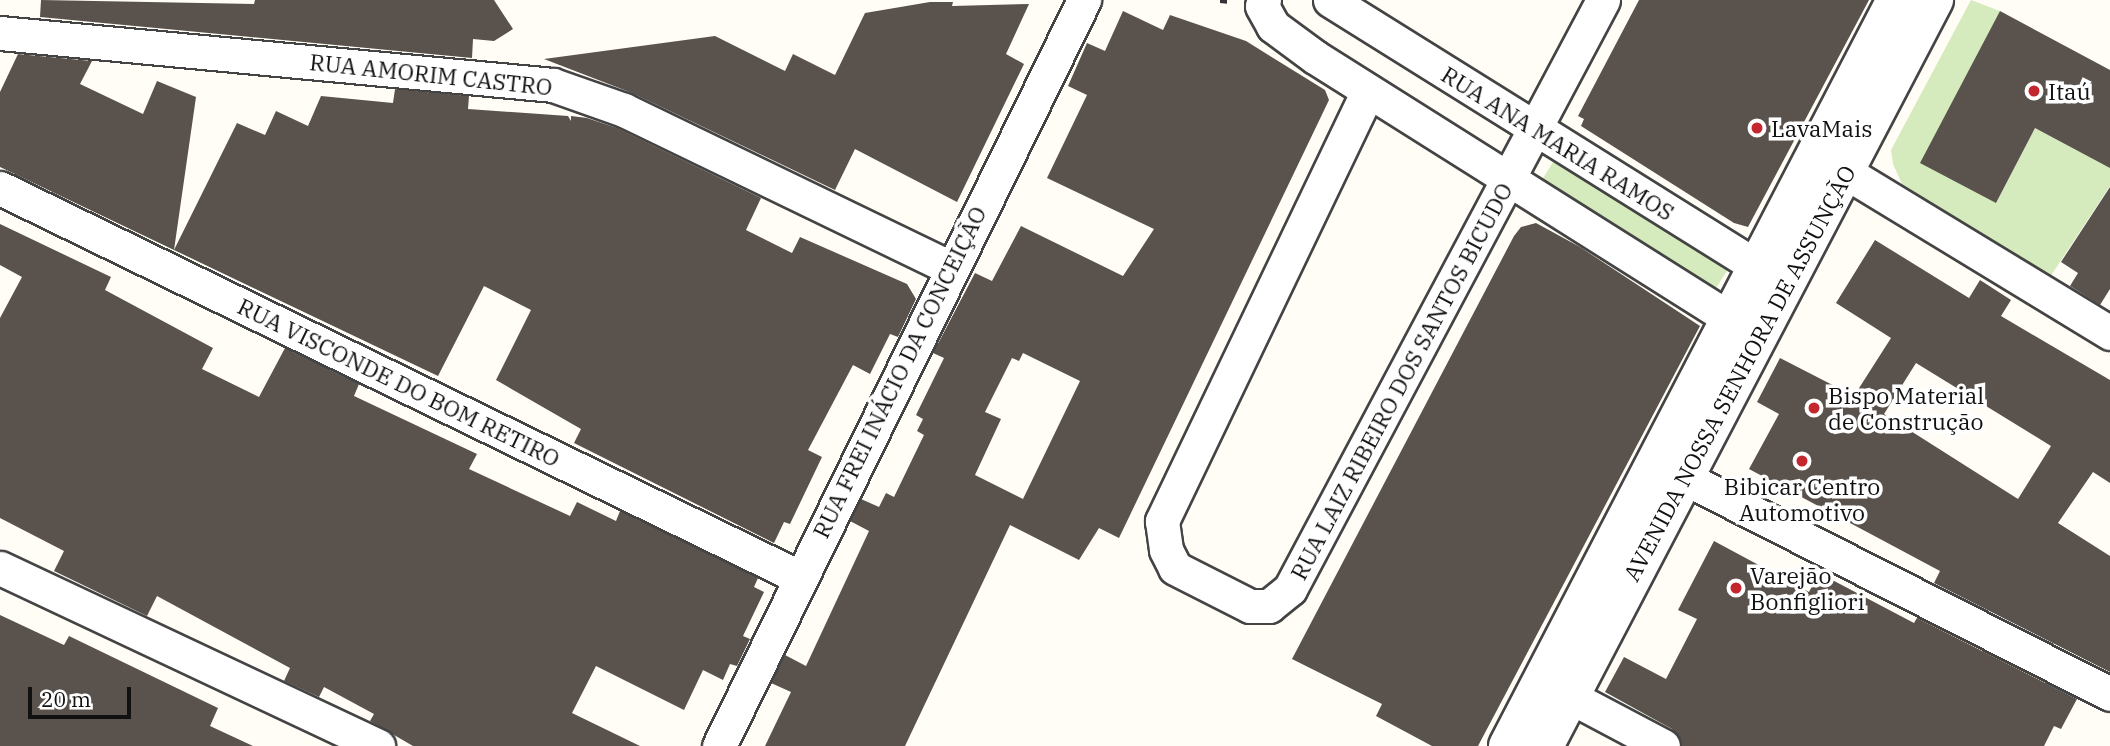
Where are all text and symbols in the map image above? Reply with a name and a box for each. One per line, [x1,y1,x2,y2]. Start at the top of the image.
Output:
street label: RUA AMORIM CASTRO [308,48,554,100]
street label: RUA ANA MARIA RAMOS [1437,60,1679,226]
place label: Itaú [2048,77,2091,105]
marker: Itaú [2026,83,2042,99]
place label: LavaMais [1771,114,1873,142]
marker: LavaMais [1749,120,1765,136]
street label: AVENIDA NOSSA SENHORA DE ASSUNÇÃO [1617,160,1861,586]
street label: RUA LAIZ RIBEIRO DOS SANTOS BICUDO [1284,178,1518,584]
street label: RUA FREI INÁCIO DA CONCEIÇÃO [806,202,992,542]
street label: RUA VISCONDE DO BOM RETIRO [233,292,565,472]
place label: Bispo Material de Construção [1828,381,1984,435]
marker: Bispo Material de Construção [1806,400,1822,416]
marker: Bibicar Centro Automotivo [1794,453,1810,469]
place label: Bibicar Centro Automotivo [1724,472,1880,526]
place label: Varejão Bonfigliori [1750,561,1865,615]
marker: Varejão Bonfigliori [1728,580,1744,596]
scale bar [32,672,135,716]
text: 20 m [41,685,91,713]

